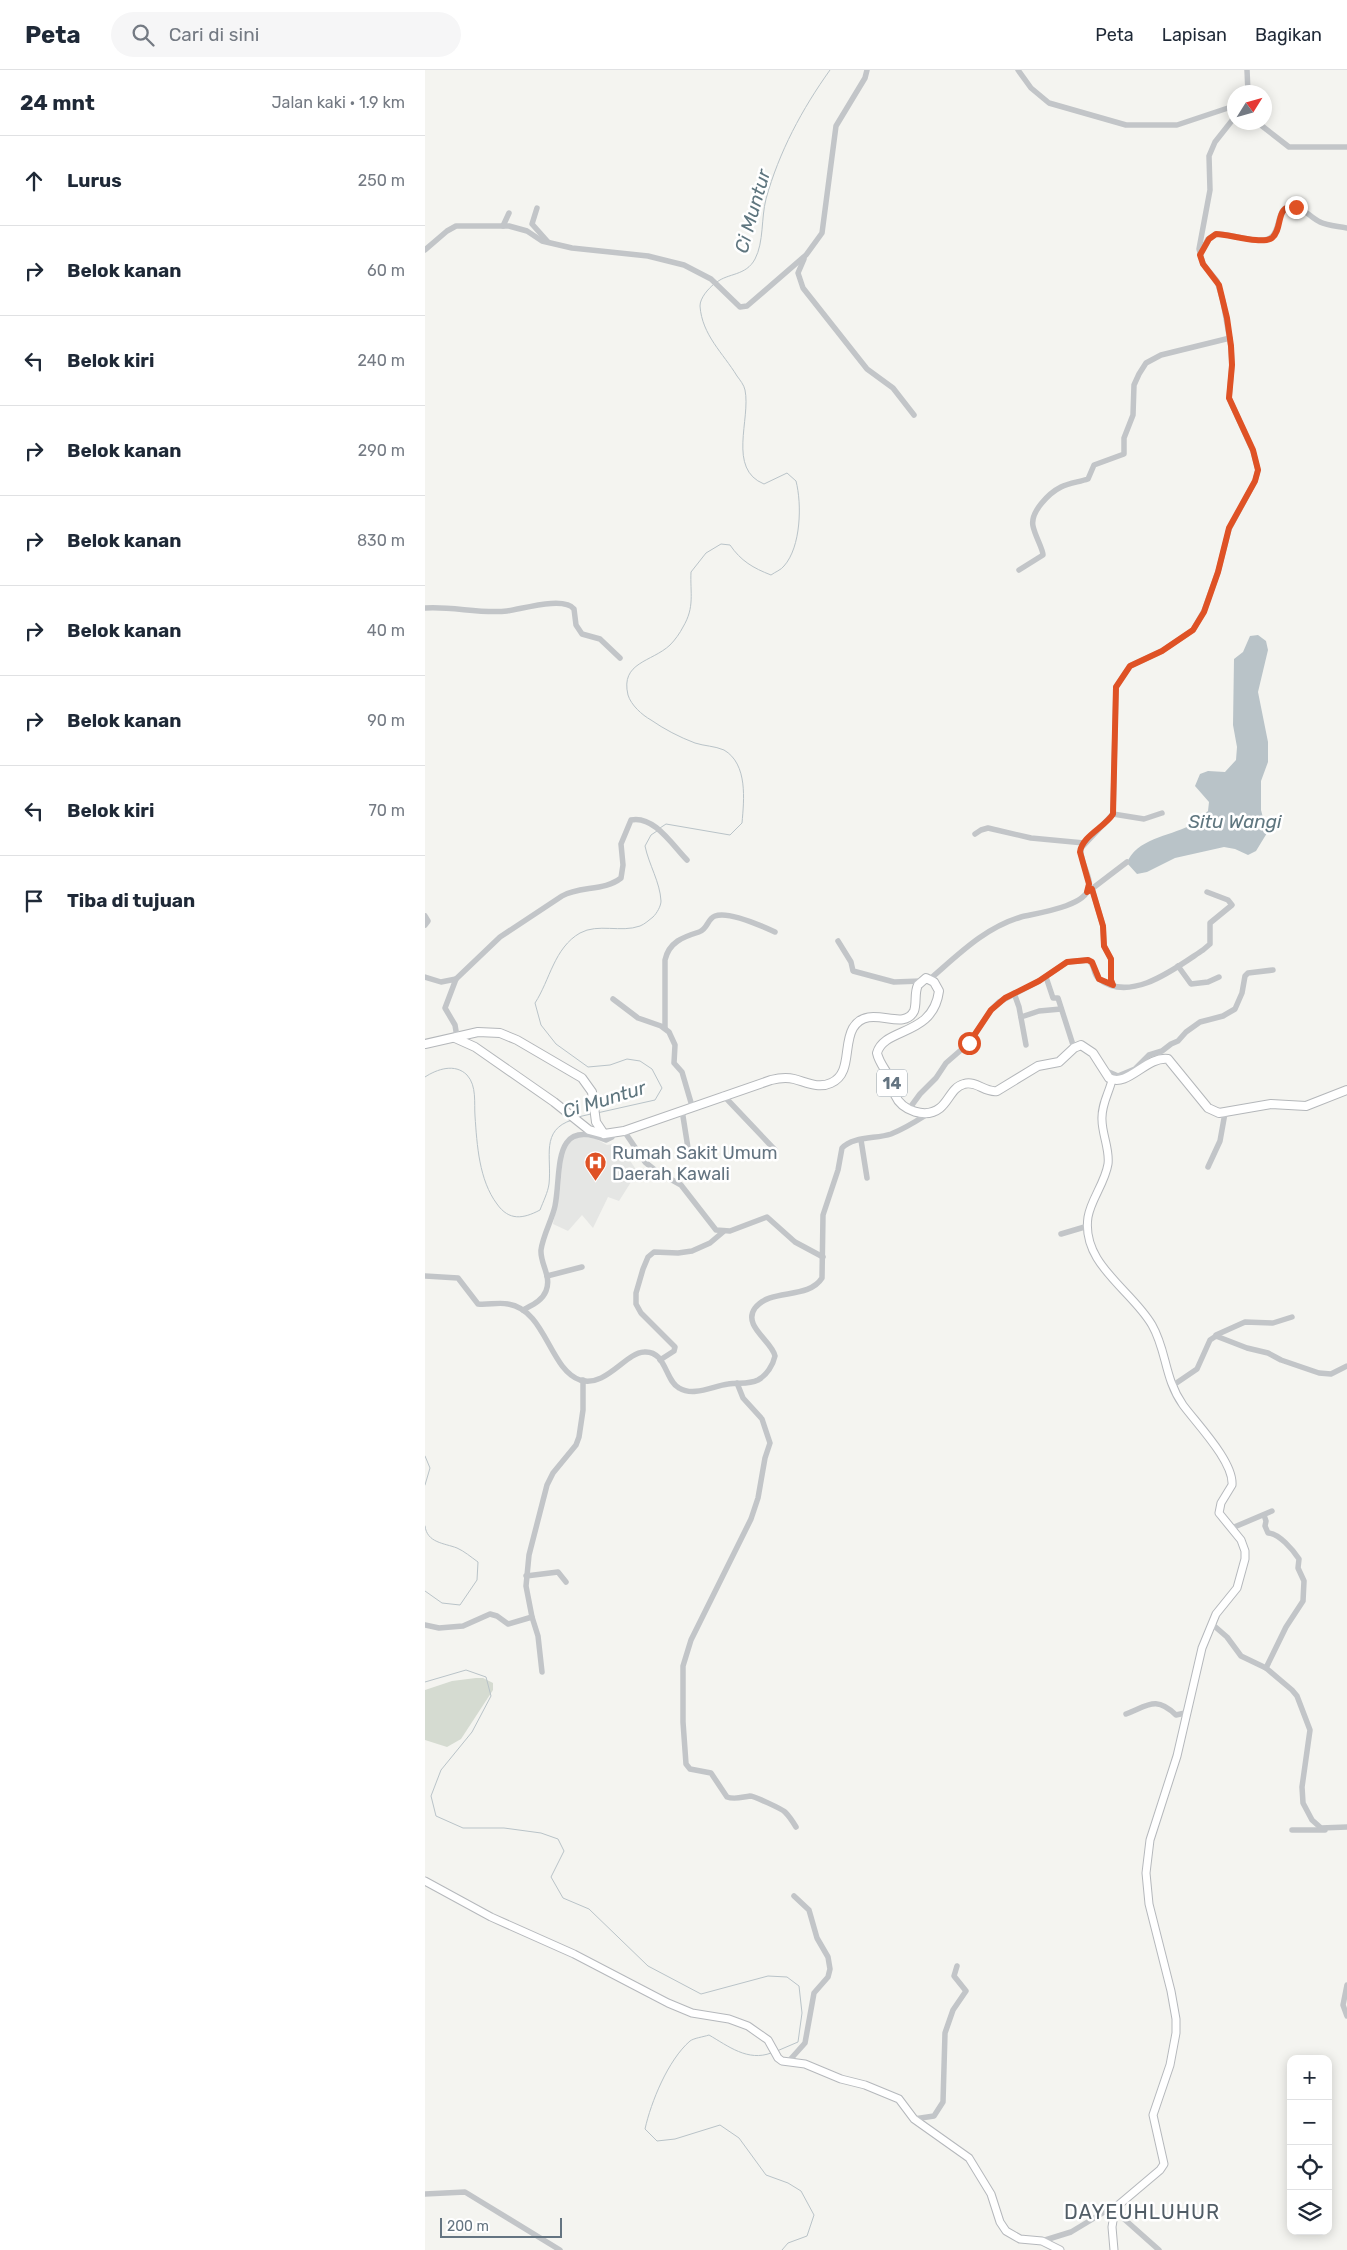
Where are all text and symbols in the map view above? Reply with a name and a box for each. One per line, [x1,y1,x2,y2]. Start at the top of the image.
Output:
search box [111,12,461,57]
text: Peta [25,21,81,49]
icon: search [129,21,157,49]
text: Cari di sini [169,23,259,46]
text: Peta [1095,24,1134,46]
text: Lapisan [1162,24,1227,46]
text: Bagikan [1255,24,1322,46]
north arrow [1227,85,1272,130]
text: 24 mnt [20,90,95,115]
text: Jalan kaki · 1.9 km [272,93,405,112]
water label: Ci Muntur [730,166,776,256]
icon: ahead [20,167,48,195]
text: Lurus [67,169,122,192]
text: 250 m [358,171,405,190]
route end [1285,196,1308,219]
icon: right [20,257,48,285]
text: Belok kanan [67,259,182,282]
text: 60 m [367,261,405,280]
icon: left [20,347,48,375]
text: Belok kiri [67,349,154,372]
text: 240 m [358,351,405,370]
icon: right [20,437,48,465]
text: Belok kanan [67,439,182,462]
text: 290 m [358,441,405,460]
icon: right [20,527,48,555]
text: Belok kanan [67,529,182,552]
text: 830 m [357,531,405,550]
icon: right [20,617,48,645]
text: Belok kanan [67,619,182,642]
text: 40 m [367,621,405,640]
icon: right [20,707,48,735]
text: Belok kanan [67,709,182,732]
text: 90 m [367,711,405,730]
icon: left [20,797,48,825]
text: Belok kiri [67,799,154,822]
text: 70 m [368,801,405,820]
water label: Situ Wangi [1188,810,1282,833]
icon: arrive [20,887,48,915]
text: Tiba di tujuan [67,889,195,912]
route start [958,1032,981,1055]
road number: 14 [877,1070,907,1096]
water label: Ci Muntur [560,1076,649,1123]
place label: Rumah Sakit Umum Daerah Kawali [612,1142,778,1185]
hospital icon: Rumah Sakit Umum Daerah Kawali [584,1151,608,1182]
map controls [1287,2055,1332,2235]
button: + [1287,2055,1332,2100]
button: − [1287,2100,1332,2145]
button: locate [1287,2145,1332,2190]
button: layers [1287,2190,1332,2235]
district label: DAYEUHLUHUR [1064,2200,1220,2224]
scale bar [440,2215,563,2238]
text: 200 m [447,2218,489,2235]

